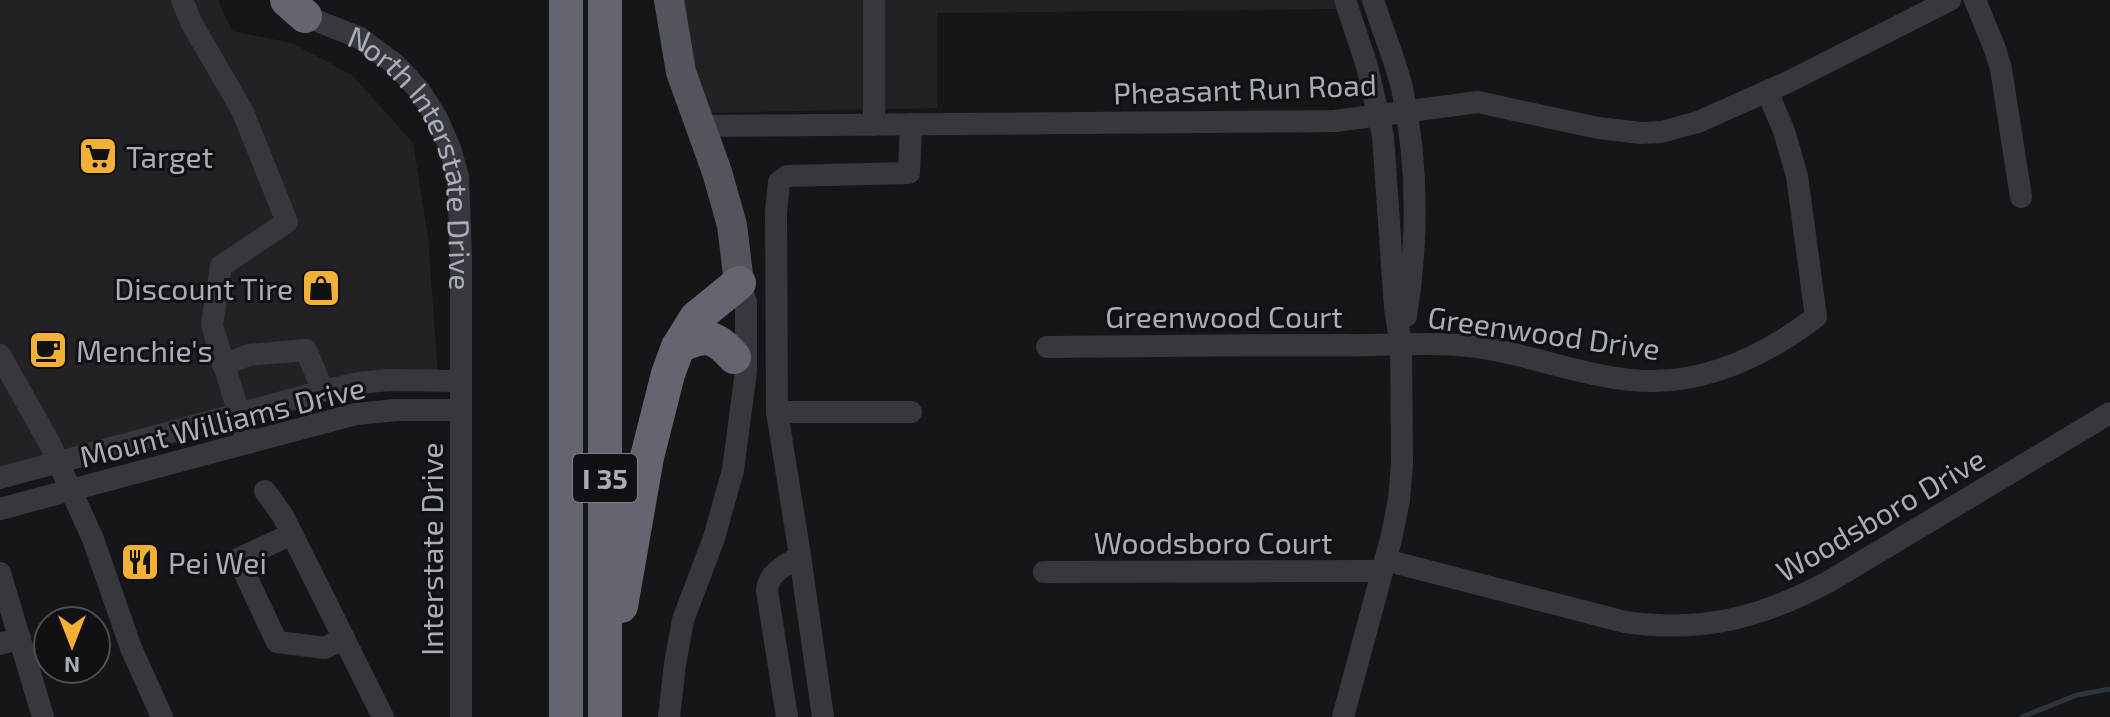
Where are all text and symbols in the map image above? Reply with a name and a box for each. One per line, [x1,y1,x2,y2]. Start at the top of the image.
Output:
street label: North Interstate Drive [343,17,479,290]
street label: Pheasant Run Road [1113,65,1377,111]
supermarket icon: Target [77,135,119,177]
place label: Target [126,138,213,174]
shop icon: Discount Tire [300,267,342,309]
place label: Discount Tire [114,270,293,306]
street label: Greenwood Court [1105,298,1343,334]
street label: Greenwood Drive [1426,298,1662,366]
cafe icon: Menchie's [27,329,69,371]
place label: Menchie's [76,332,213,368]
street label: Mount Williams Drive [76,368,368,474]
street label: Woodsboro Drive [1769,440,1991,588]
street label: Interstate Drive [413,442,449,656]
road number: I 35 [573,454,637,502]
street label: Woodsboro Court [1094,524,1332,560]
restaurant icon: Pei Wei [119,541,161,583]
place label: Pei Wei [168,544,267,580]
north arrow [32,605,112,685]
text: N [64,653,80,679]

